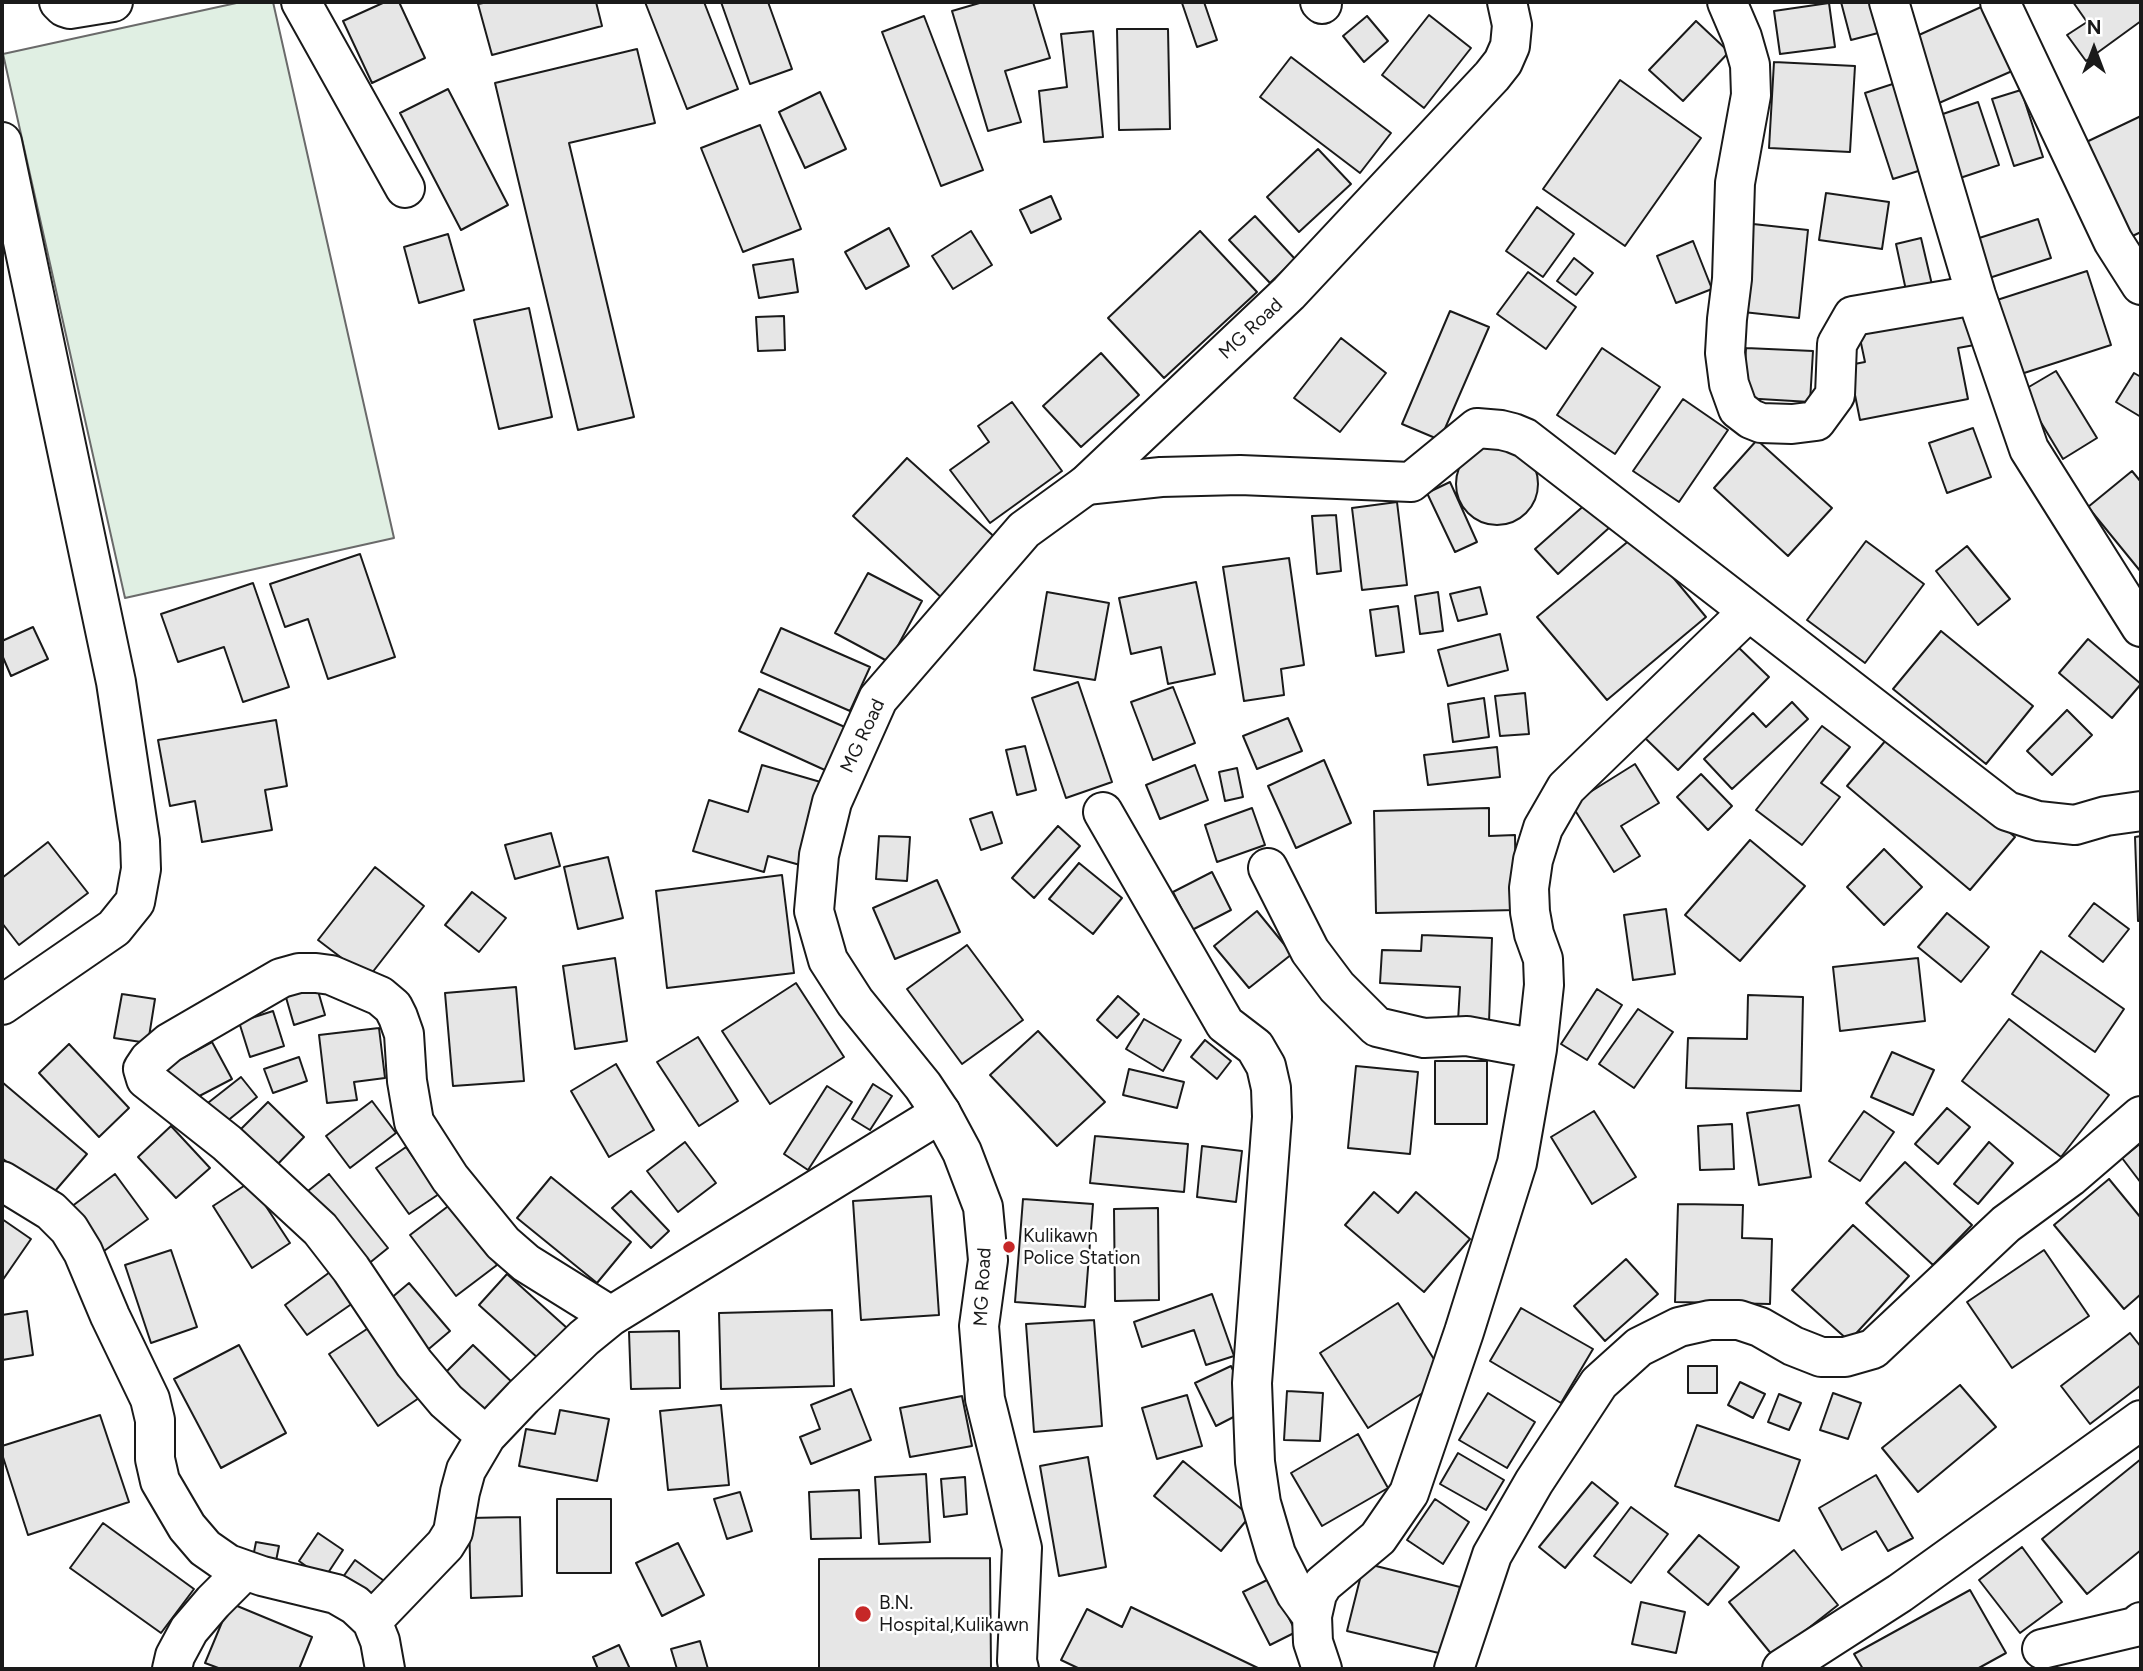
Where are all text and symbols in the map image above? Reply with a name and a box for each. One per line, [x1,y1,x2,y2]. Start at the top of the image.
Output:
north arrow [2059,14,2129,84]
text: N [2087,16,2101,39]
street label: MG Road [1214,294,1288,364]
street label: MG Road [836,695,890,777]
place label: Kulikawn Police Station [1023,1225,1140,1269]
marker: Kulikawn Police Station [1001,1239,1017,1255]
street label: MG Road [970,1247,996,1327]
place label: B.N. Hospital,Kulikawn [879,1592,1029,1636]
marker: B.N. Hospital,Kulikawn [853,1604,873,1624]

